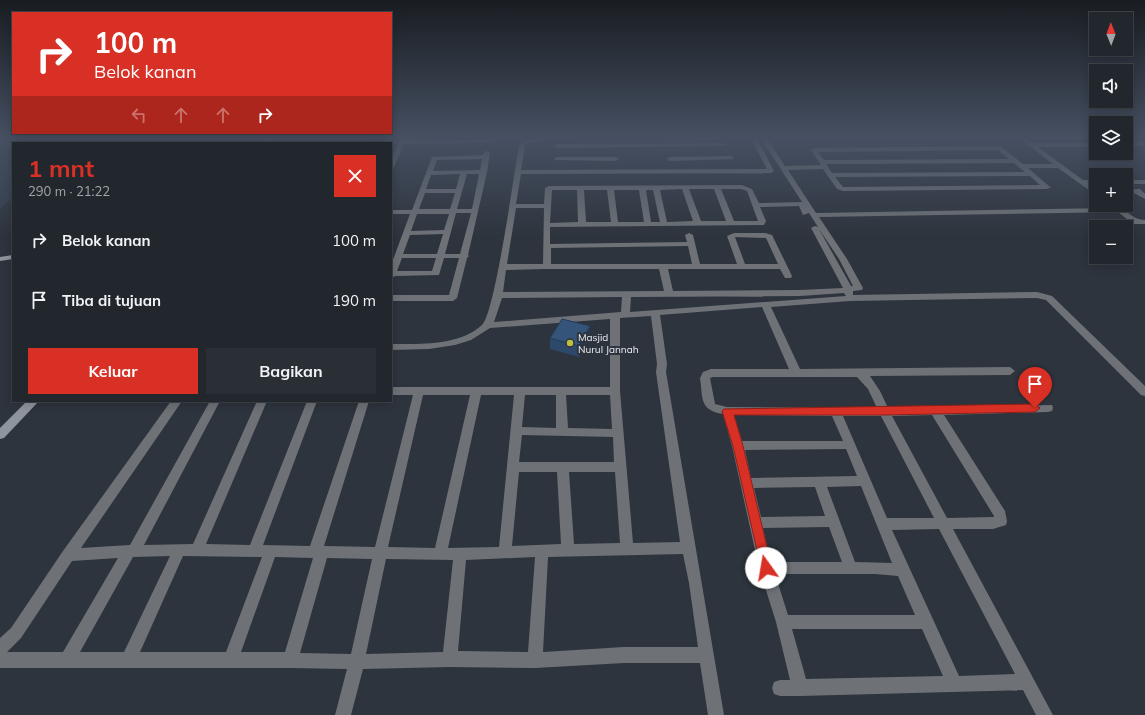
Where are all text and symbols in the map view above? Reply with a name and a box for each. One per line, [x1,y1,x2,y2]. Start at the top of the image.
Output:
north arrow [1089,12,1133,56]
map controls [1089,12,1133,264]
text: 100 m [94,25,177,60]
icon: right [28,28,80,80]
text: Belok kanan [94,60,196,83]
button: sound [1089,64,1133,108]
icon: left [128,104,150,126]
icon: ahead [170,104,192,126]
icon: ahead [212,104,234,126]
icon: right [254,104,276,126]
button: layers [1089,116,1133,160]
text: 1 mnt [28,153,94,183]
button: close [334,155,376,197]
button: + [1089,168,1133,212]
text: 290 m · 21:22 [28,183,110,199]
button: − [1089,220,1133,264]
icon: right [28,229,50,251]
text: Belok kanan [62,231,151,250]
text: 100 m [332,231,376,250]
icon: arrive [28,289,50,311]
text: Tiba di tujuan [62,291,161,310]
text: 190 m [332,291,376,310]
place label: Masjid Nurul Jannah [578,331,639,356]
marker: Masjid Nurul Jannah [565,338,575,348]
button: Keluar [28,348,198,394]
button: Bagikan [206,348,376,394]
pin [1018,367,1052,408]
icon: arrive [1024,373,1046,395]
position arrow [745,547,787,589]

